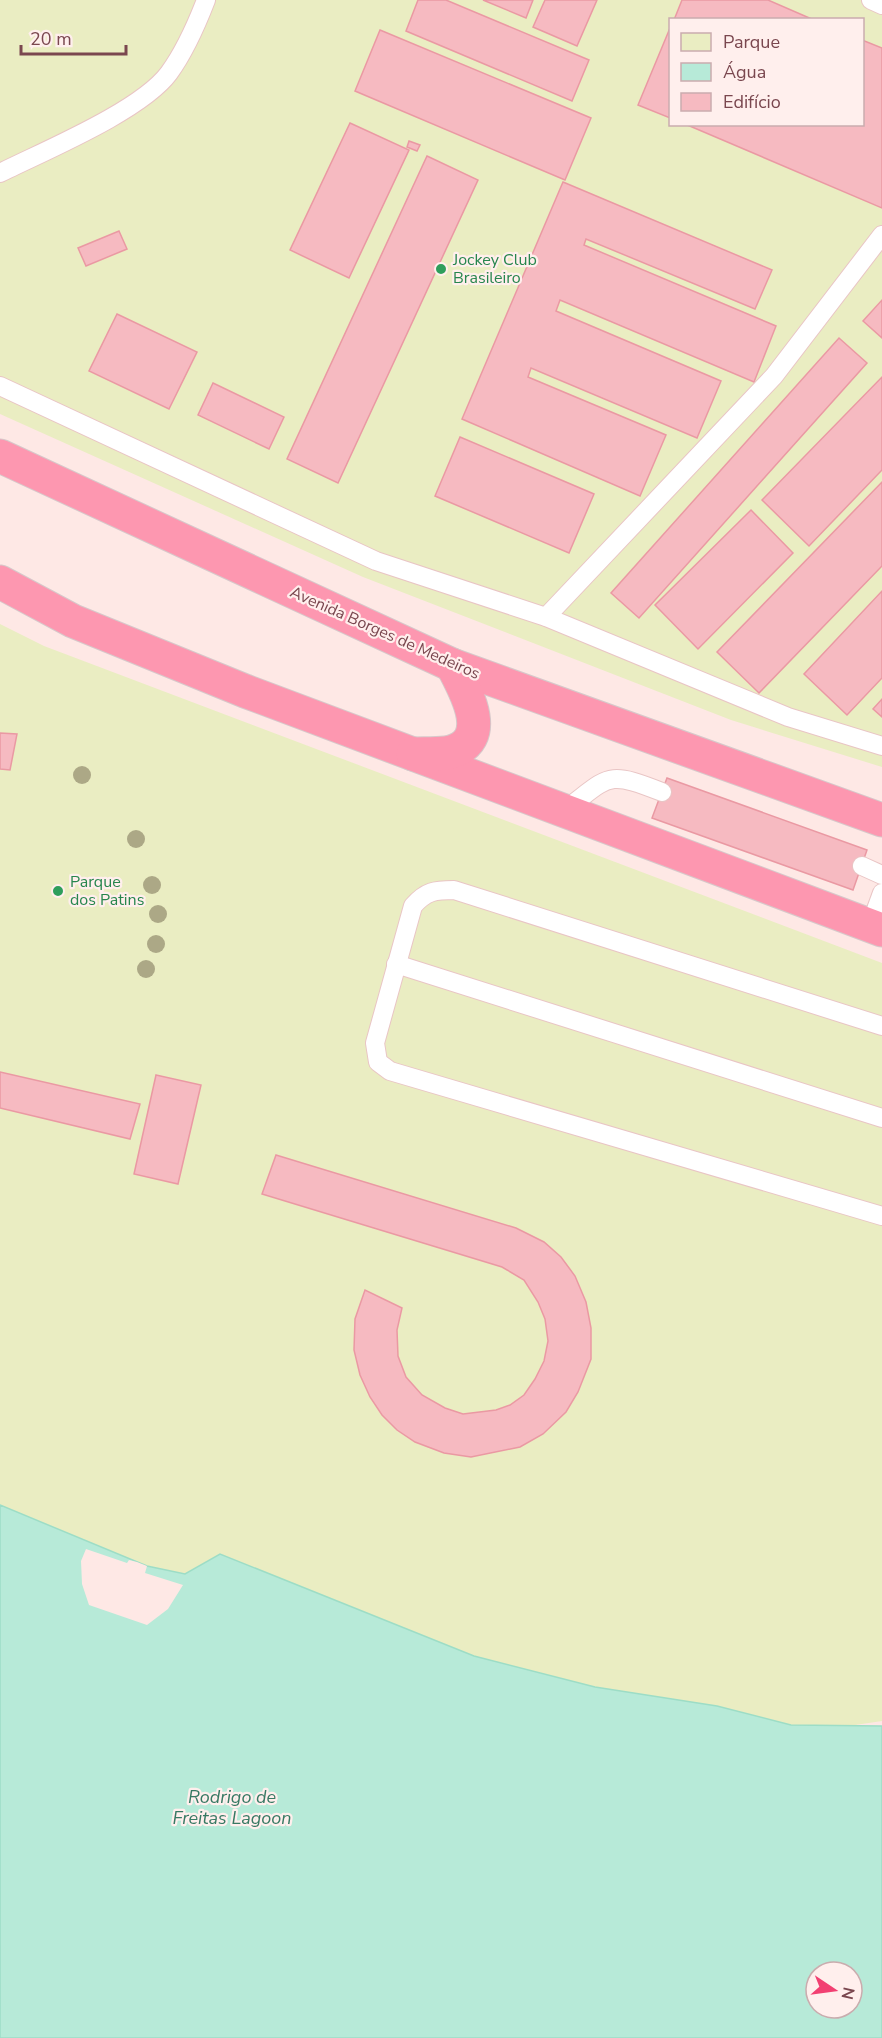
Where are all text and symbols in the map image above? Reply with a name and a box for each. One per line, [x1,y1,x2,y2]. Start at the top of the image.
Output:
scale bar [21,18,126,56]
legend [669,18,864,126]
text: 20 m [30,27,72,51]
text: Parque [723,30,780,54]
text: Água [723,60,766,84]
text: Edifício [723,90,781,114]
place label: Jockey Club Brasileiro [452,249,537,289]
marker: Jockey Club Brasileiro [434,262,448,276]
street label: Avenida Borges de Medeiros [287,581,483,685]
place label: Parque dos Patins [70,871,144,911]
marker: Parque dos Patins [51,884,65,898]
water label: Rodrigo de Freitas Lagoon [173,1785,292,1830]
north arrow [804,1960,864,2020]
text: N [836,1985,860,2001]

